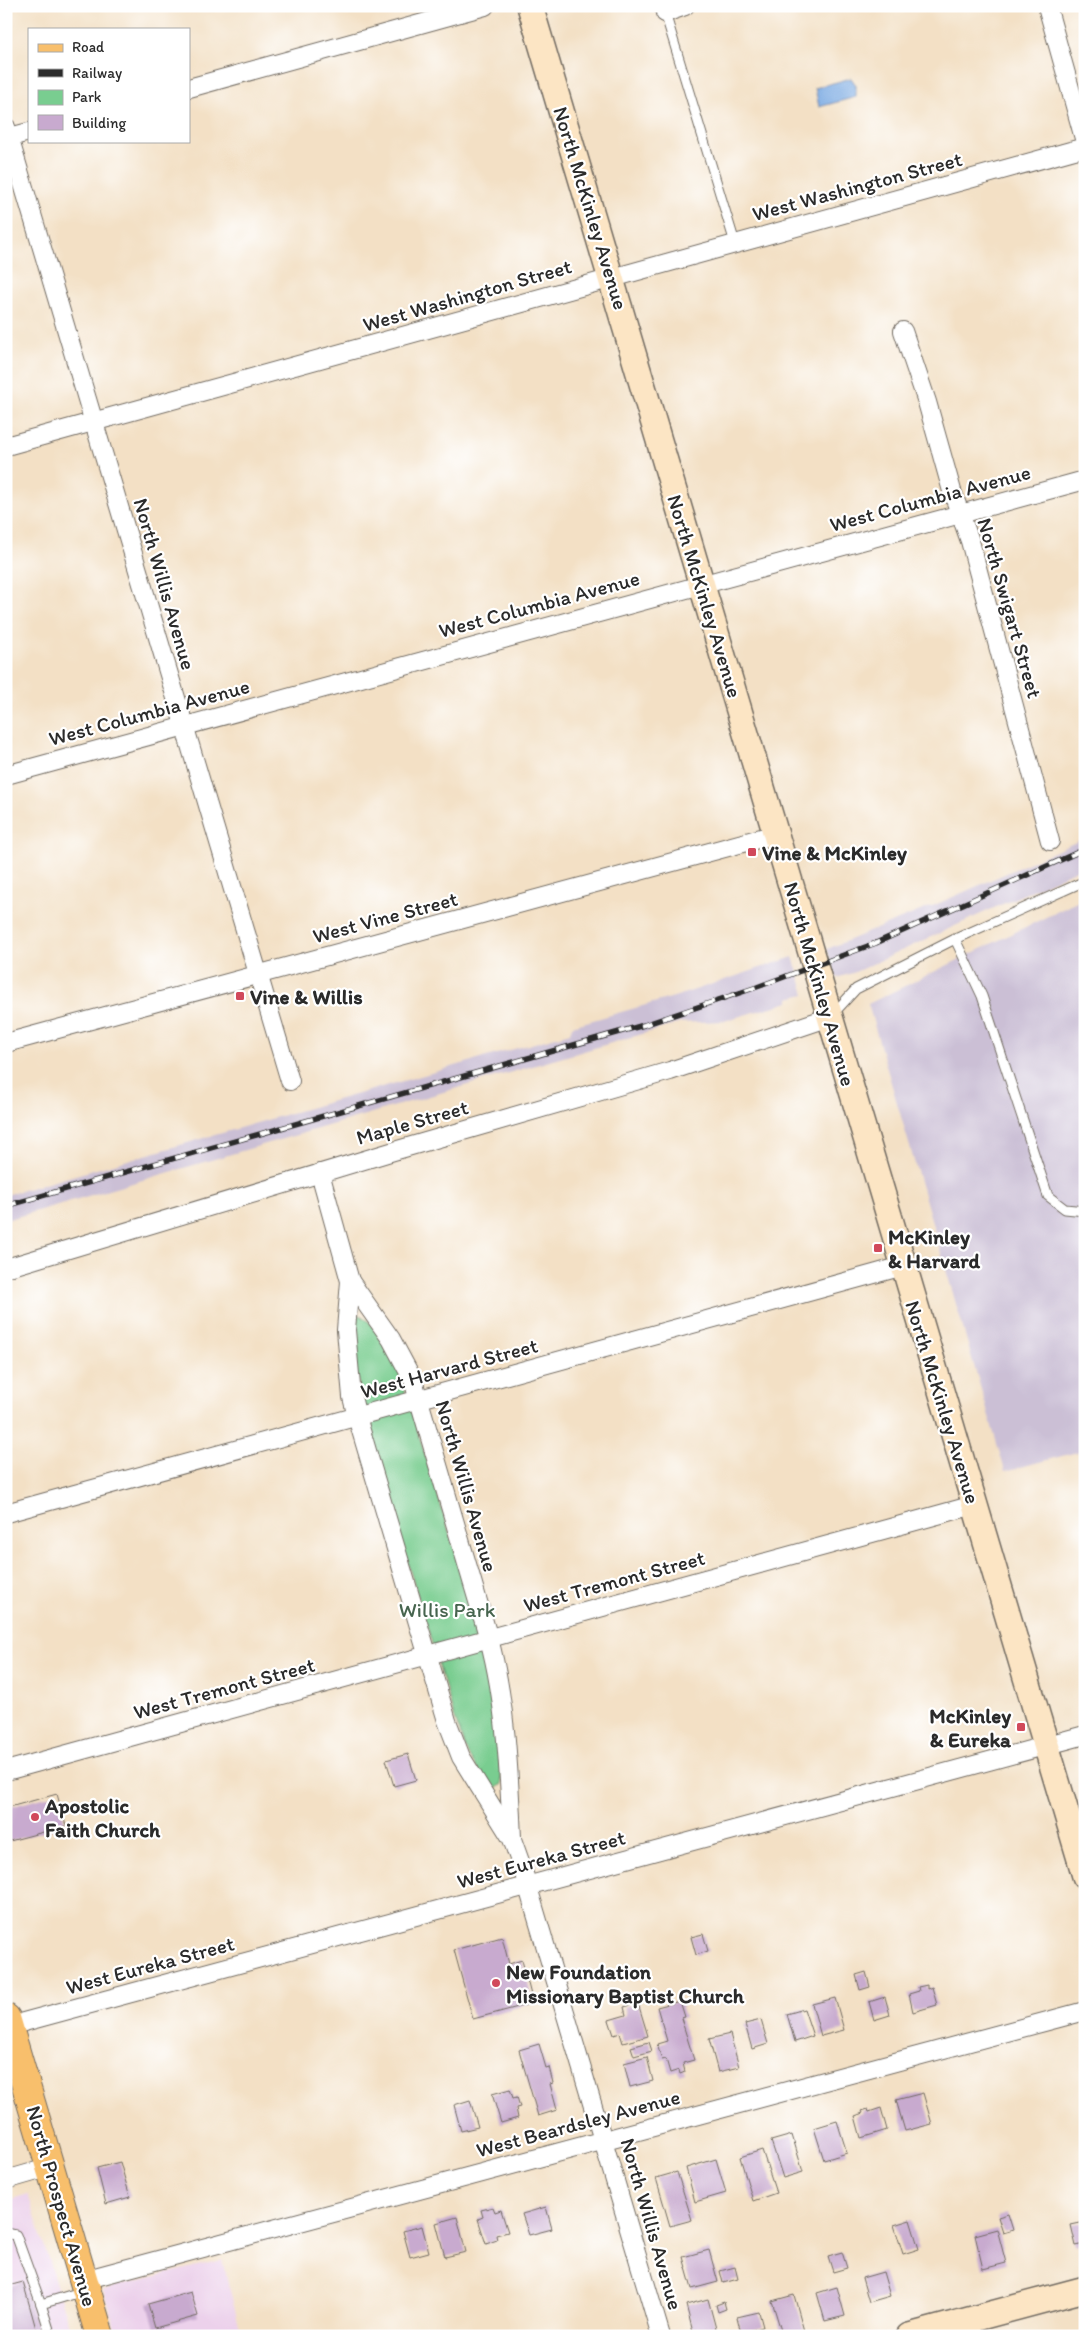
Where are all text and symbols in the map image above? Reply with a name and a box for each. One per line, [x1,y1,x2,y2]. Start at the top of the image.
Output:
legend [28,28,190,142]
text: Road [72,38,105,56]
text: Railway [72,64,122,82]
text: Park [72,88,102,106]
street label: North McKinley Avenue [548,103,634,313]
text: Building [72,114,126,132]
street label: West Washington Street [749,146,965,226]
street label: West Washington Street [360,253,574,337]
street label: West Columbia Avenue [827,459,1033,537]
street label: North McKinley Avenue [662,491,748,701]
street label: North Willis Avenue [129,495,201,673]
street label: North Swigart Street [972,515,1048,701]
street label: West Columbia Avenue [436,565,642,643]
street label: West Columbia Avenue [46,673,252,751]
place label: Vine & McKinley [762,840,907,866]
marker: Vine & McKinley [746,846,758,858]
street label: North McKinley Avenue [779,879,861,1089]
street label: West Vine Street [310,886,460,948]
place label: Vine & Willis [250,984,363,1009]
marker: Vine & Willis [234,990,246,1002]
street label: Maple Street [353,1094,471,1150]
place label: McKinley & Harvard [888,1224,980,1273]
marker: McKinley & Harvard [872,1242,884,1254]
street label: North McKinley Avenue [900,1297,986,1507]
street label: West Harvard Street [358,1332,541,1404]
street label: North Willis Avenue [431,1397,503,1575]
street label: West Tremont Street [520,1545,708,1617]
park label: Willis Park [399,1597,496,1622]
street label: West Tremont Street [130,1652,318,1724]
place label: McKinley & Eureka [929,1703,1012,1752]
marker: McKinley & Eureka [1015,1721,1027,1733]
place label: Apostolic Faith Church [44,1793,161,1842]
marker: Apostolic Faith Church [29,1811,41,1823]
street label: West Eureka Street [454,1824,628,1893]
street label: West Eureka Street [63,1930,237,1999]
place label: New Foundation Missionary Baptist Church [506,1959,745,2009]
marker: New Foundation Missionary Baptist Church [490,1977,502,1989]
street label: West Beardsley Avenue [473,2084,683,2162]
street label: North Prospect Avenue [21,2103,103,2309]
street label: North Willis Avenue [616,2135,688,2313]

